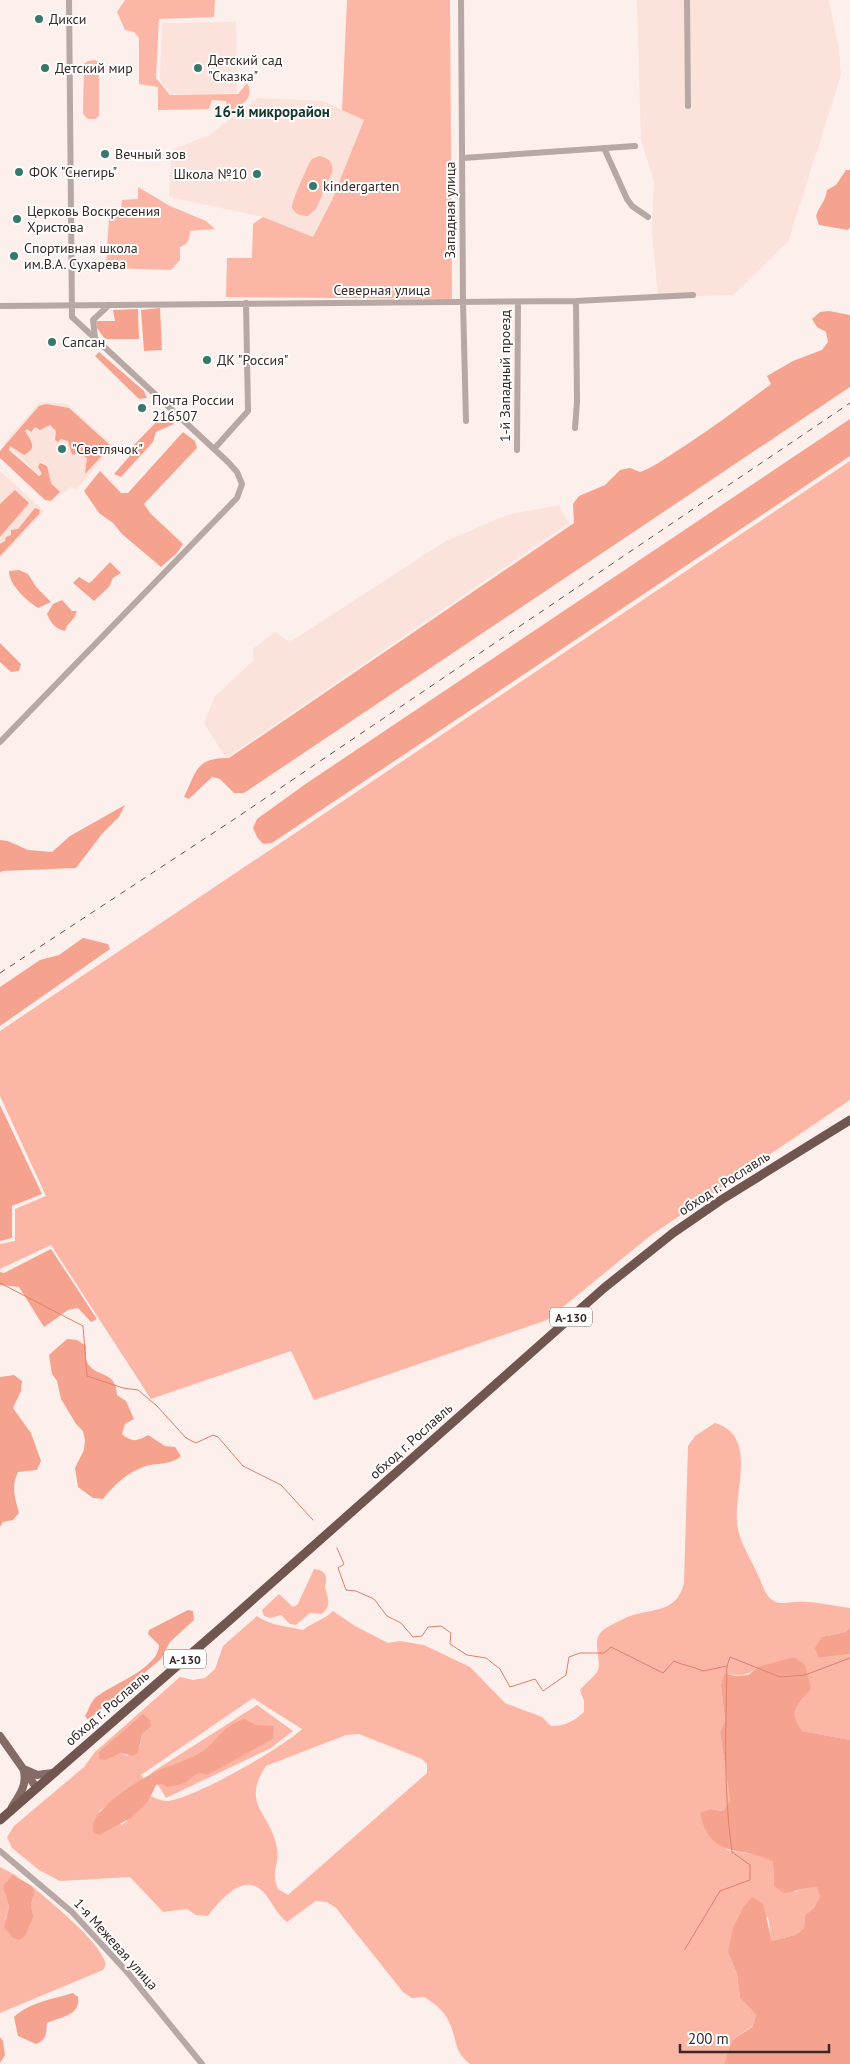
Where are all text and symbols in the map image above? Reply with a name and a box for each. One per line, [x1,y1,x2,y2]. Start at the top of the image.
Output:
place label: Дикси [49,10,87,28]
marker: Дикси [33,13,45,25]
place label: Детский сад "Сказка" [208,51,283,85]
place label: Детский мир [55,59,133,77]
marker: Детский мир [39,62,51,74]
marker: Детский сад "Сказка" [192,62,204,74]
district label: 16-й микрорайон [214,102,330,121]
place label: Вечный зов [115,145,186,163]
marker: Вечный зов [99,148,111,160]
street label: Западная улица [441,161,459,259]
place label: ФОК "Снегирь" [29,163,117,181]
place label: Школа №10 [173,165,247,183]
marker: ФОК "Снегирь" [13,166,25,178]
marker: Школа №10 [251,168,263,180]
place label: kindergarten [323,177,400,195]
marker: kindergarten [307,180,319,192]
place label: Церковь Воскресения Христова [27,202,160,236]
marker: Церковь Воскресения Христова [11,213,23,225]
place label: Спортивная школа им.В.А. Сухарева [24,239,138,273]
marker: Спортивная школа им.В.А. Сухарева [8,250,20,262]
street label: Северная улица [334,281,430,299]
street label: 1-й Западный проезд [496,309,514,442]
place label: Сапсан [62,333,105,351]
marker: Сапсан [46,336,58,348]
place label: ДК "Россия" [217,351,289,369]
marker: ДК "Россия" [201,354,213,366]
place label: Почта России 216507 [152,391,234,425]
marker: Почта России 216507 [136,402,148,414]
place label: "Светлячок" [72,440,143,458]
marker: "Светлячок" [56,443,68,455]
street label: обход г. Рославль [675,1146,774,1219]
road number: А-130 [550,1308,592,1326]
street label: обход г. Рославль [366,1399,457,1483]
road number: А-130 [164,1650,206,1668]
street label: обход г. Рославль [61,1666,153,1749]
street label: 1-я Межевая улица [70,1894,162,1994]
scale bar [680,2022,829,2054]
text: 200 m [688,2029,729,2048]

